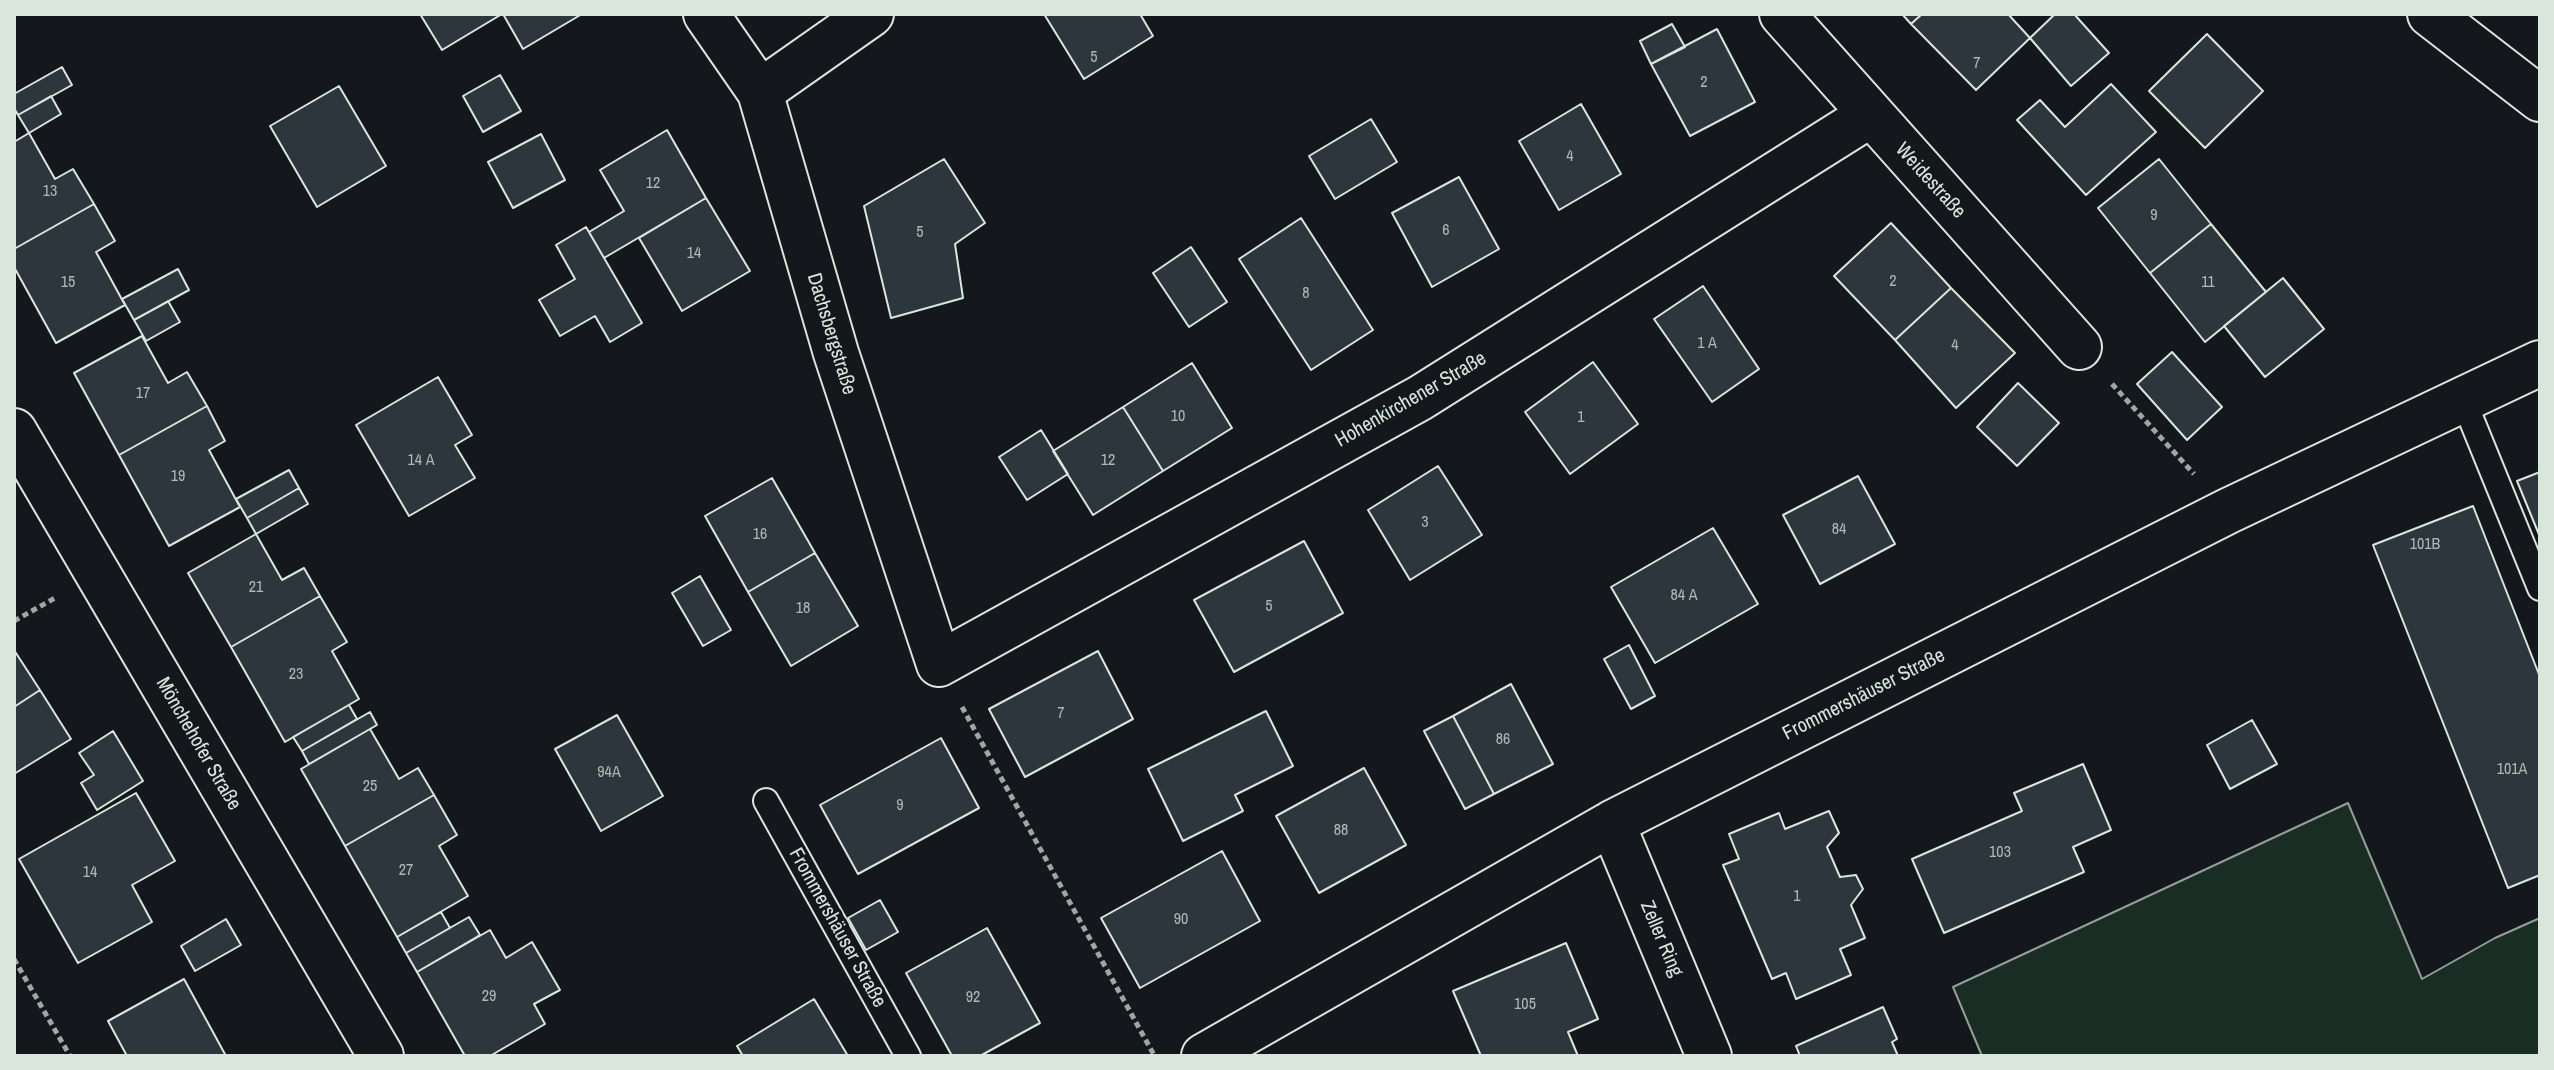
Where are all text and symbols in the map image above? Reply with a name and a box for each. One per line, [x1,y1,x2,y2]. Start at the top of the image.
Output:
house number: 5 [1090,48,1098,68]
house number: 7 [1973,54,1981,74]
house number: 2 [1700,73,1708,93]
street label: Weidestraße [1890,138,1970,224]
house number: 4 [1566,147,1574,167]
house number: 12 [646,174,660,194]
house number: 13 [43,182,57,202]
house number: 9 [2150,206,2158,226]
house number: 6 [1442,221,1450,241]
house number: 5 [916,223,924,243]
house number: 14 [687,244,701,264]
street label: Dachsbergstraße [801,270,861,398]
house number: 2 [1889,272,1897,292]
house number: 15 [61,273,75,293]
house number: 11 [2201,273,2215,293]
house number: 8 [1302,284,1310,304]
house number: 1 A [1697,334,1717,354]
house number: 4 [1951,336,1959,356]
street label: Hohenkirchener Straße [1331,347,1491,453]
house number: 17 [136,384,150,404]
house number: 10 [1171,407,1185,427]
house number: 1 [1577,408,1585,428]
house number: 14 A [408,451,434,471]
house number: 12 [1101,451,1115,471]
house number: 19 [171,467,185,487]
house number: 3 [1421,513,1429,533]
house number: 84 [1832,520,1846,540]
house number: 16 [753,525,767,545]
house number: 101B [2410,535,2440,555]
house number: 21 [249,578,263,598]
house number: 84 A [1671,586,1697,606]
house number: 5 [1265,597,1273,617]
house number: 18 [796,599,810,619]
street label: Frommershäuser Straße [1779,644,1949,746]
house number: 23 [289,665,303,685]
street label: Mönchehofer Straße [150,673,246,815]
house number: 7 [1057,704,1065,724]
house number: 86 [1496,730,1510,750]
house number: 101A [2497,760,2527,780]
house number: 94A [597,763,621,783]
house number: 25 [363,777,377,797]
house number: 9 [896,796,904,816]
house number: 88 [1334,821,1348,841]
house number: 103 [1989,843,2011,863]
street label: Frommershäuser Straße [783,844,891,1012]
house number: 27 [399,861,413,881]
house number: 14 [83,863,97,883]
house number: 1 [1793,887,1801,907]
street label: Zeller Ring [1634,897,1688,981]
house number: 90 [1174,910,1188,930]
house number: 29 [482,987,496,1007]
house number: 92 [966,988,980,1008]
house number: 105 [1514,995,1536,1015]

